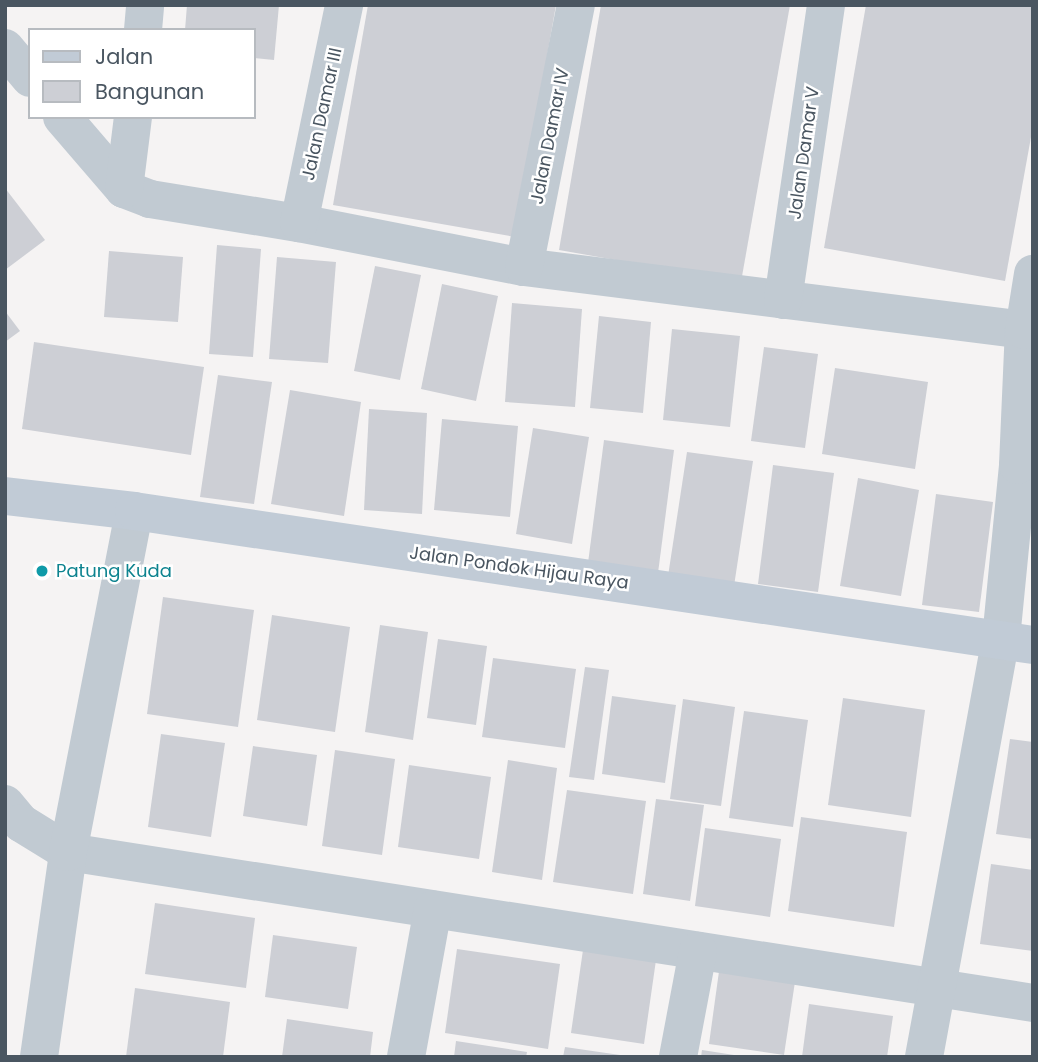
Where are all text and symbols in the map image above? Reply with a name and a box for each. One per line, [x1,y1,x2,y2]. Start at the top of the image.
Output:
legend [28,28,256,119]
text: Jalan [95,42,153,71]
street label: Jalan Damar III [297,46,347,182]
street label: Jalan Damar IV [526,66,574,206]
text: Bangunan [95,77,204,106]
street label: Jalan Damar V [784,85,824,221]
street label: Jalan Pondok Hijau Raya [408,542,630,594]
place label: Patung Kuda [56,560,172,582]
marker: Patung Kuda [34,563,50,579]

